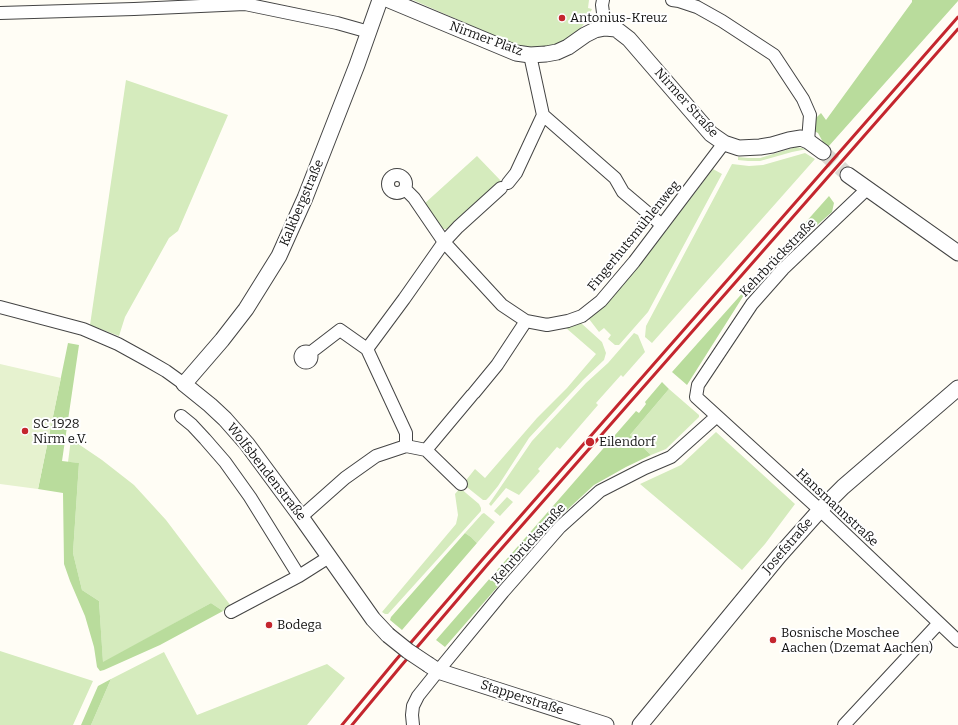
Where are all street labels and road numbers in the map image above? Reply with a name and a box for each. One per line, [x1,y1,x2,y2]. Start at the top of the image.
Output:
street label: Nirmer Platz [447,19,525,59]
street label: Nirmer Straße [651,65,721,141]
street label: Kalkbergstraße [277,157,327,249]
street label: Fingerhutsmühlenweg [585,178,683,294]
street label: Kehrbrückstraße [737,216,819,300]
street label: Wolfsbendenstraße [223,420,309,524]
street label: Hansmannstraße [793,466,881,550]
street label: Kehrbrückstraße [489,501,569,587]
street label: Josefstraße [760,515,816,577]
street label: Stapperstraße [479,677,565,719]

